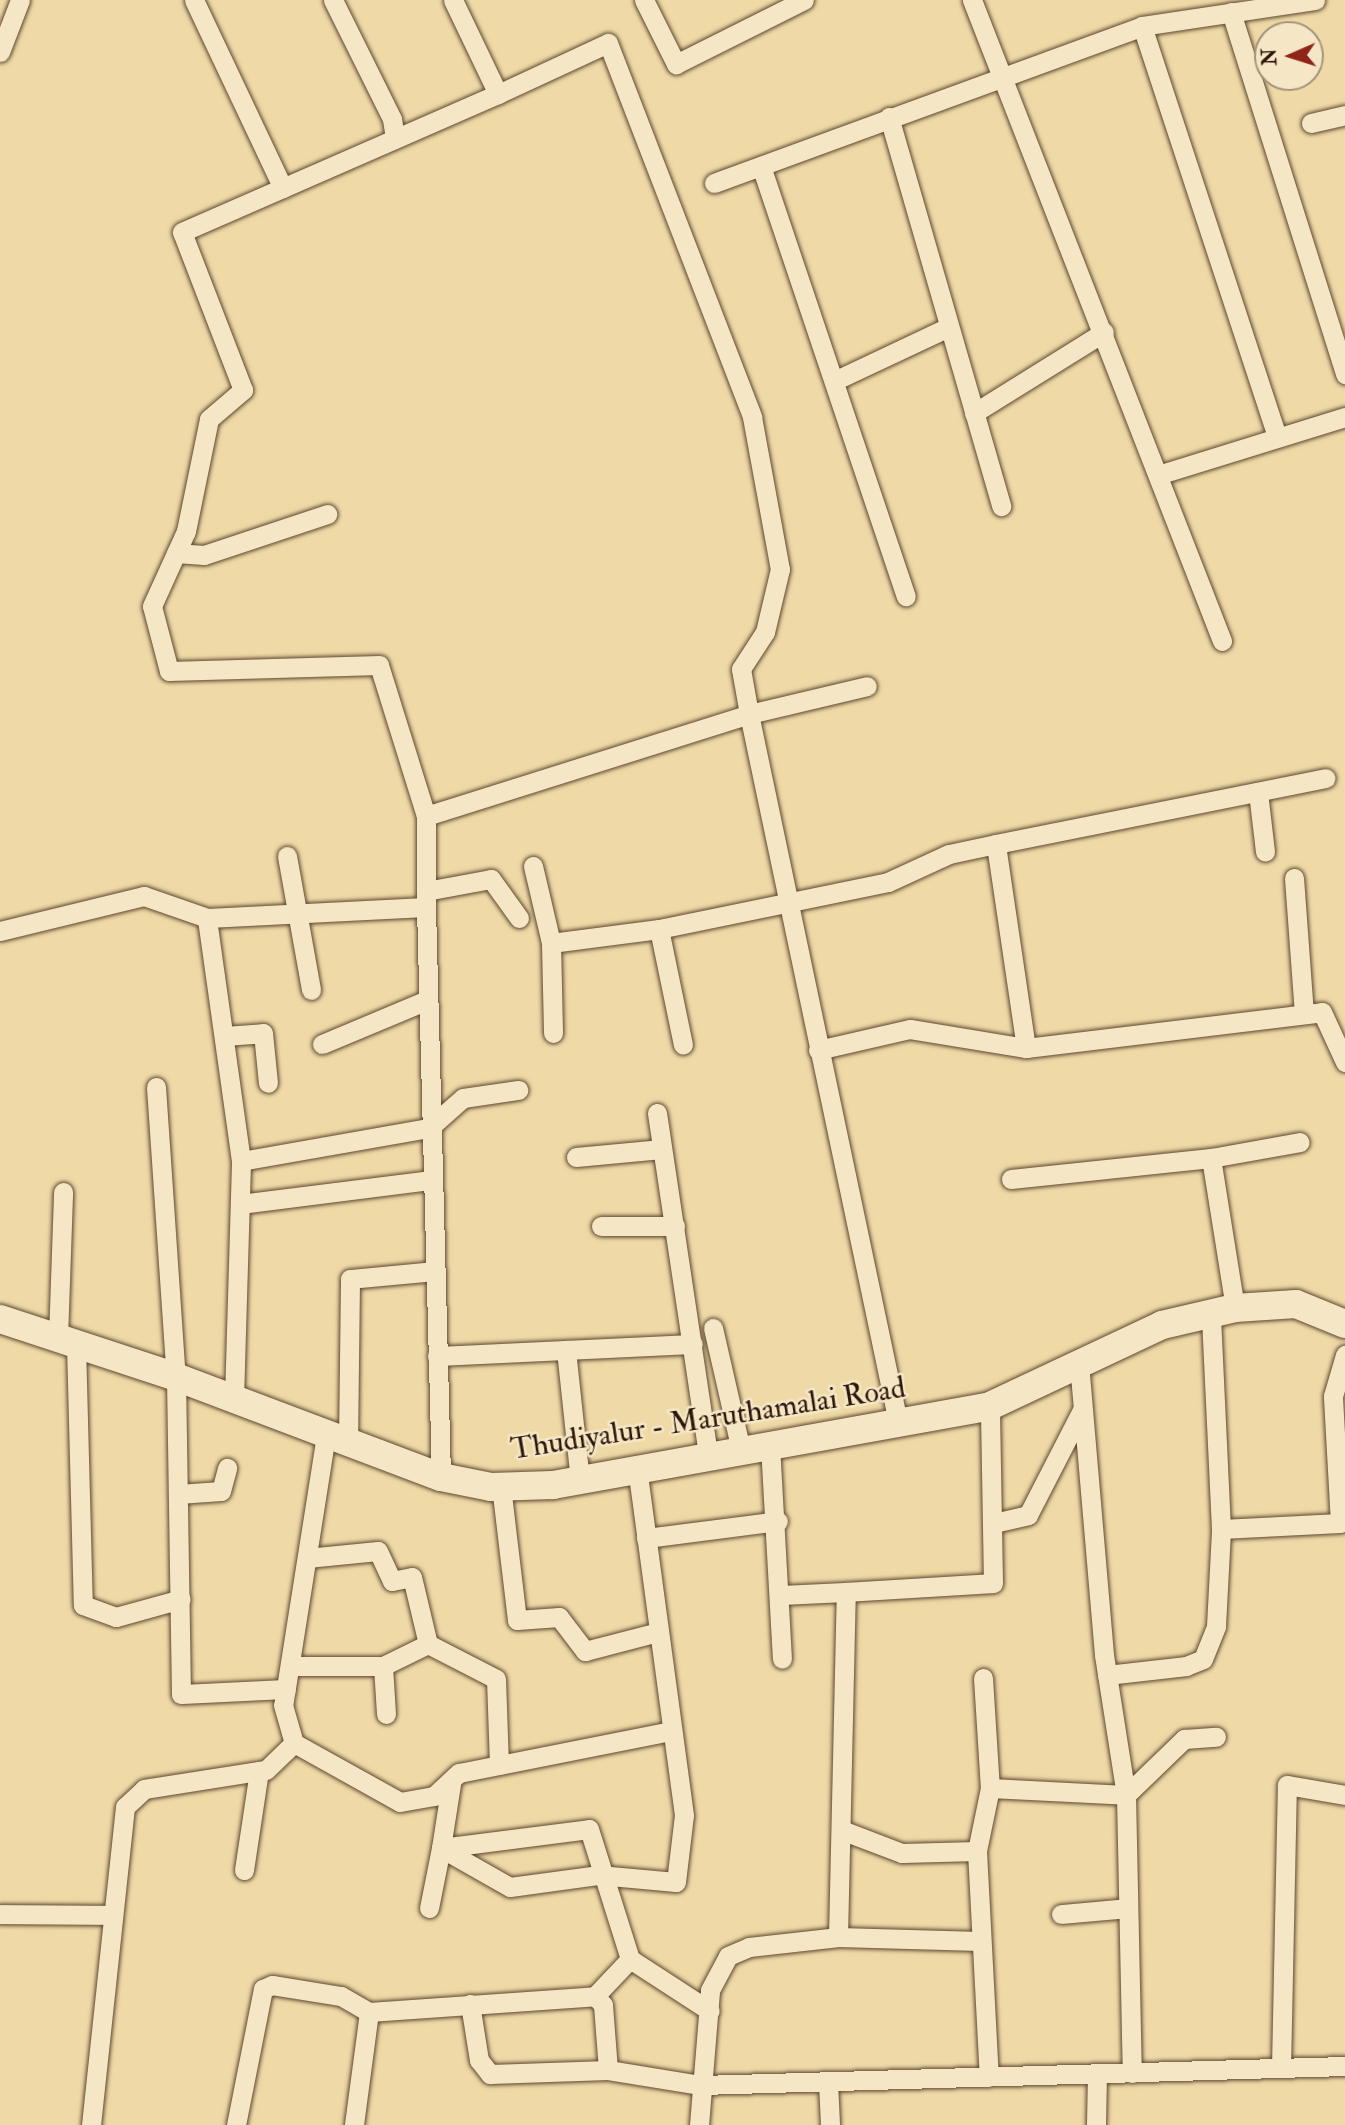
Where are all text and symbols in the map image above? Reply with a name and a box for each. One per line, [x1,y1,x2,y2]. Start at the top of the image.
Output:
north arrow [1254,21,1324,91]
text: N [1258,48,1282,66]
street label: Thudiyalur - Maruthamalai Road [508,1370,908,1468]

